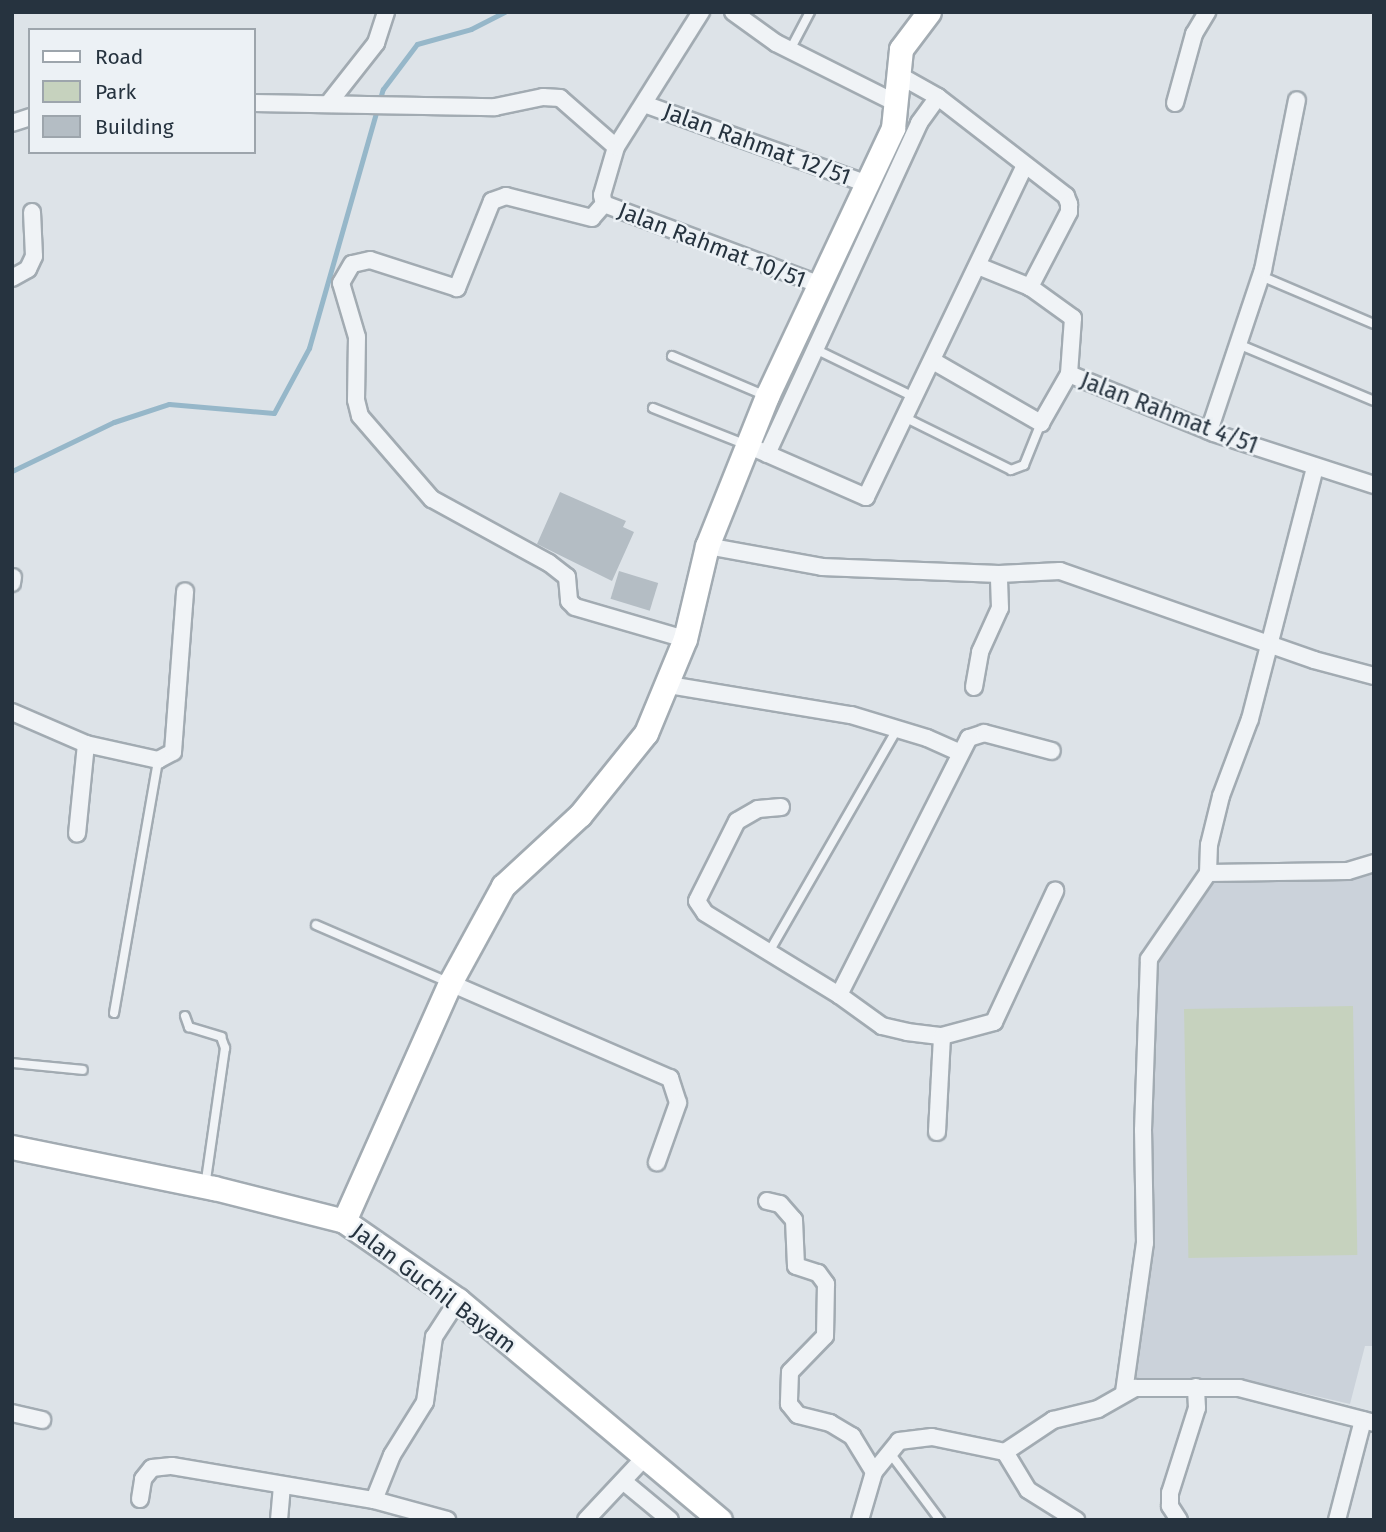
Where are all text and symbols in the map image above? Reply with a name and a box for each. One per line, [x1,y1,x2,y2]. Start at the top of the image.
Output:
legend [28,28,256,154]
text: Road [95,44,143,70]
text: Park [95,79,136,105]
street label: Jalan Rahmat 12/51 [660,97,854,191]
text: Building [95,114,174,140]
street label: Jalan Rahmat 10/51 [614,196,810,294]
street label: Jalan Rahmat 4/51 [1076,366,1262,460]
street label: Jalan Guchil Bayam [346,1217,522,1359]

